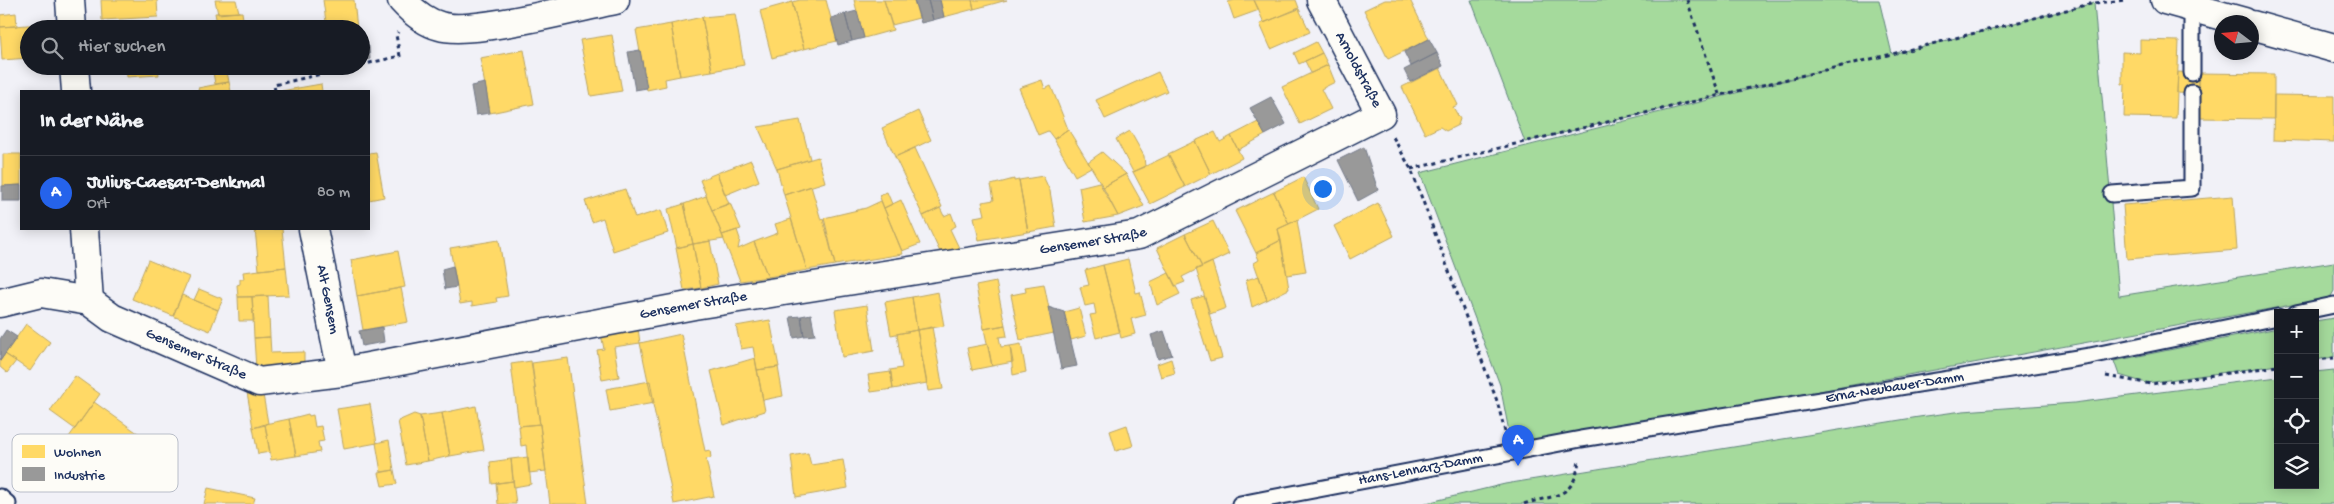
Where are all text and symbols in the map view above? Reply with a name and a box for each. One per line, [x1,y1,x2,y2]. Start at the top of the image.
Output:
north arrow [2214,15,2259,60]
search box [20,20,370,75]
street label: Arnoldstraße [1330,29,1386,111]
icon: search [38,34,66,62]
text: Hier suchen [78,36,165,59]
text: In der Nähe [40,110,143,135]
text: Julius-Caesar-Denkmal [87,172,265,195]
your location [1310,176,1336,202]
text: A [51,184,61,203]
text: 80 m [317,184,350,203]
text: Ort [87,195,109,214]
street label: Gensemer Straße [1038,223,1150,259]
street label: Alt Gensem [312,263,343,336]
street label: Gensemer Straße [638,288,749,324]
map controls [2274,309,2319,489]
button: + [2274,309,2319,354]
street label: Gensemer Straße [143,325,250,385]
button: − [2274,354,2319,399]
street label: Erna-Neubauer-Damm [1824,368,1966,408]
button: locate [2274,399,2319,444]
pin: A [1502,425,1534,466]
legend [12,434,178,492]
button: layers [2274,444,2319,489]
text: Wohnen [54,445,102,462]
street label: Hans-Lennarz-Damm [1357,449,1485,490]
text: Industrie [54,468,106,485]

